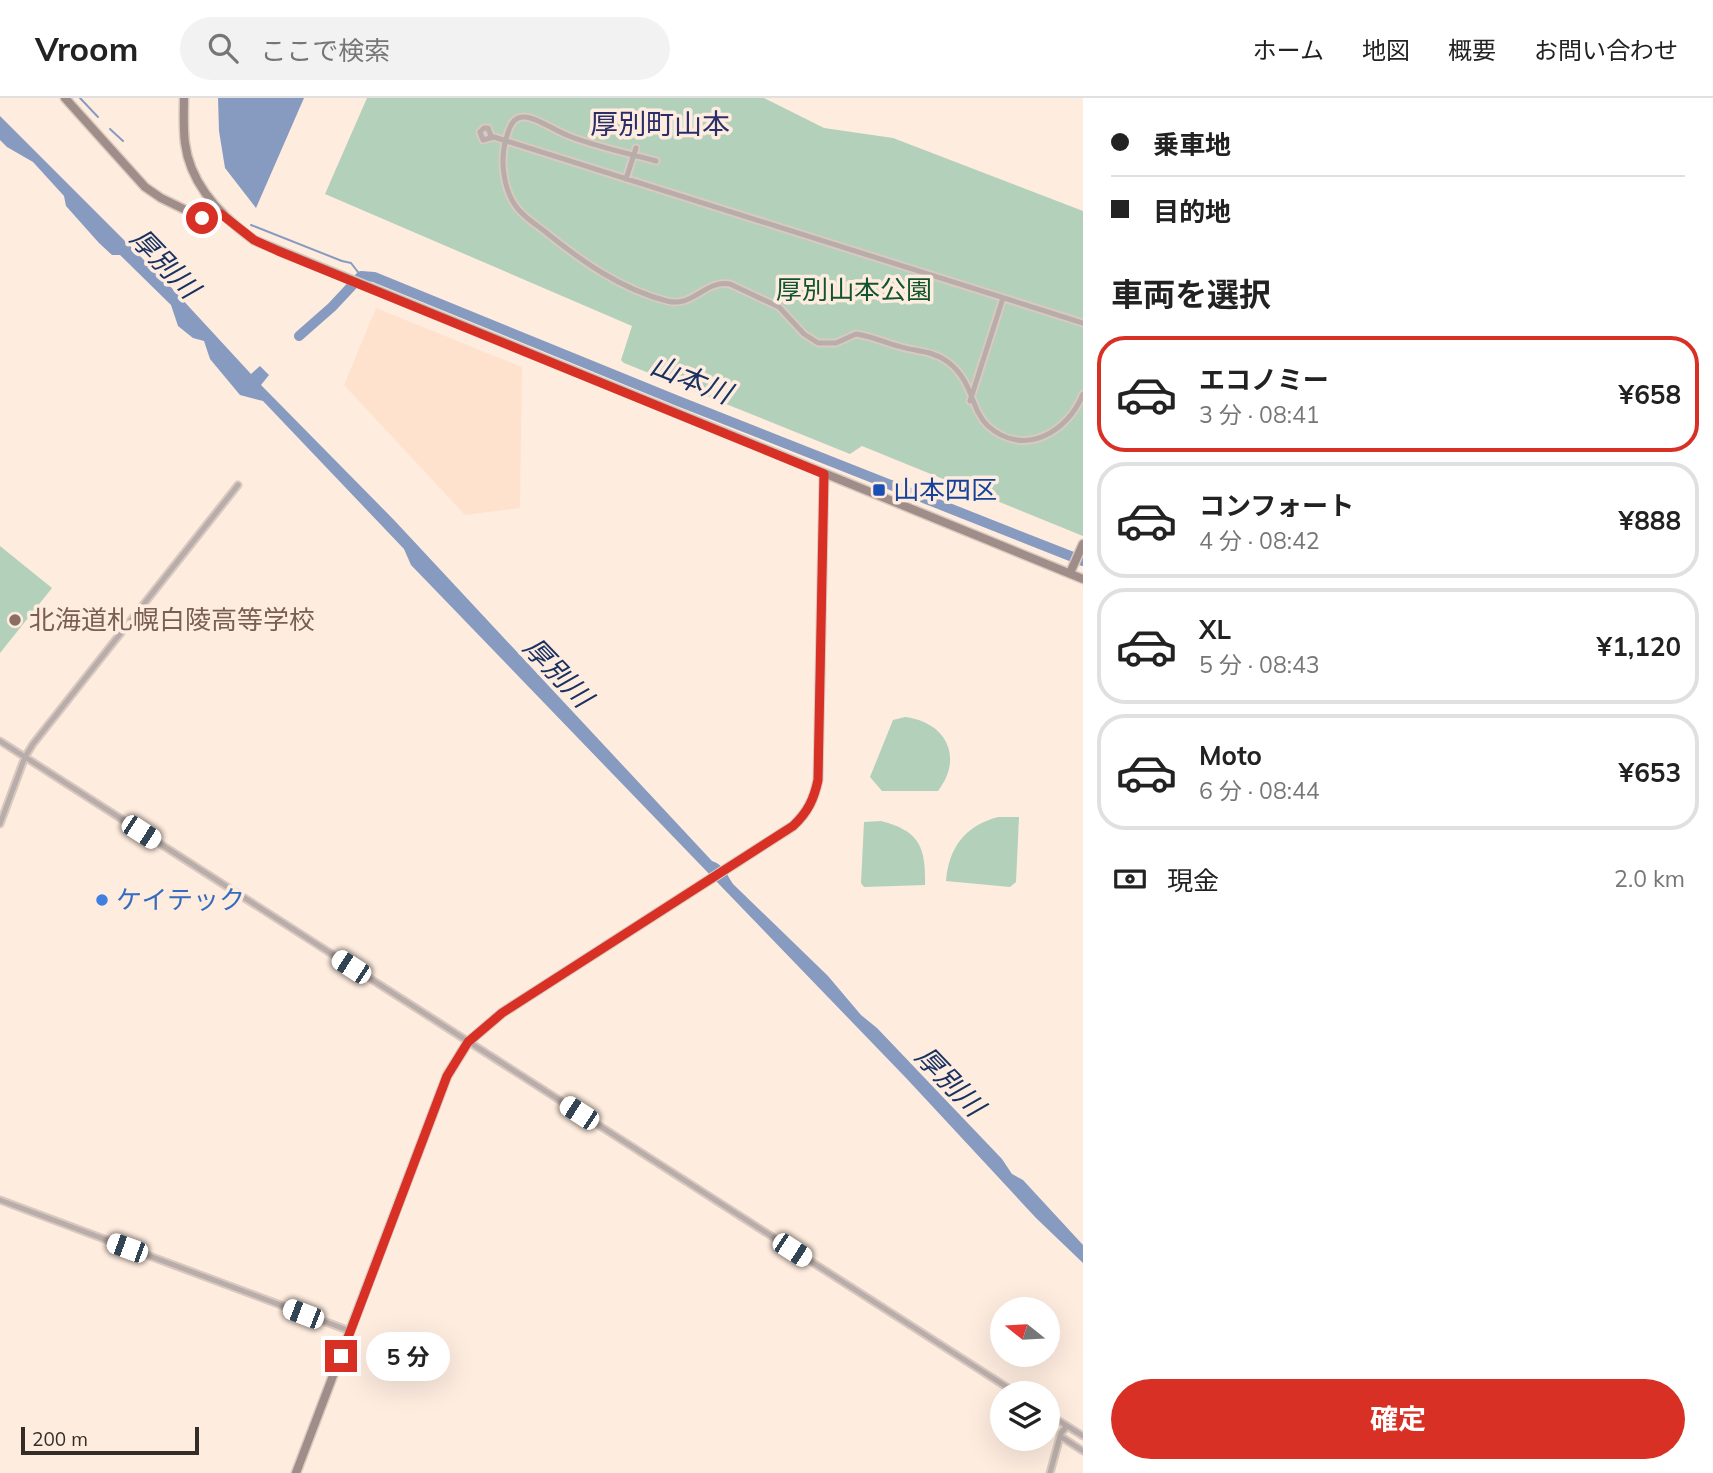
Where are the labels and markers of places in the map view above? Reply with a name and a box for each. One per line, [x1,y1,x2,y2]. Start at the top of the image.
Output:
place label: 山本四区 [893,473,997,506]
marker: 山本四区 [871,482,887,498]
place label: 北海道札幌白陵高等学校 [29,603,315,636]
marker: 北海道札幌白陵高等学校 [7,612,23,628]
place label: ケイテック [116,883,245,916]
marker: ケイテック [94,892,110,908]

